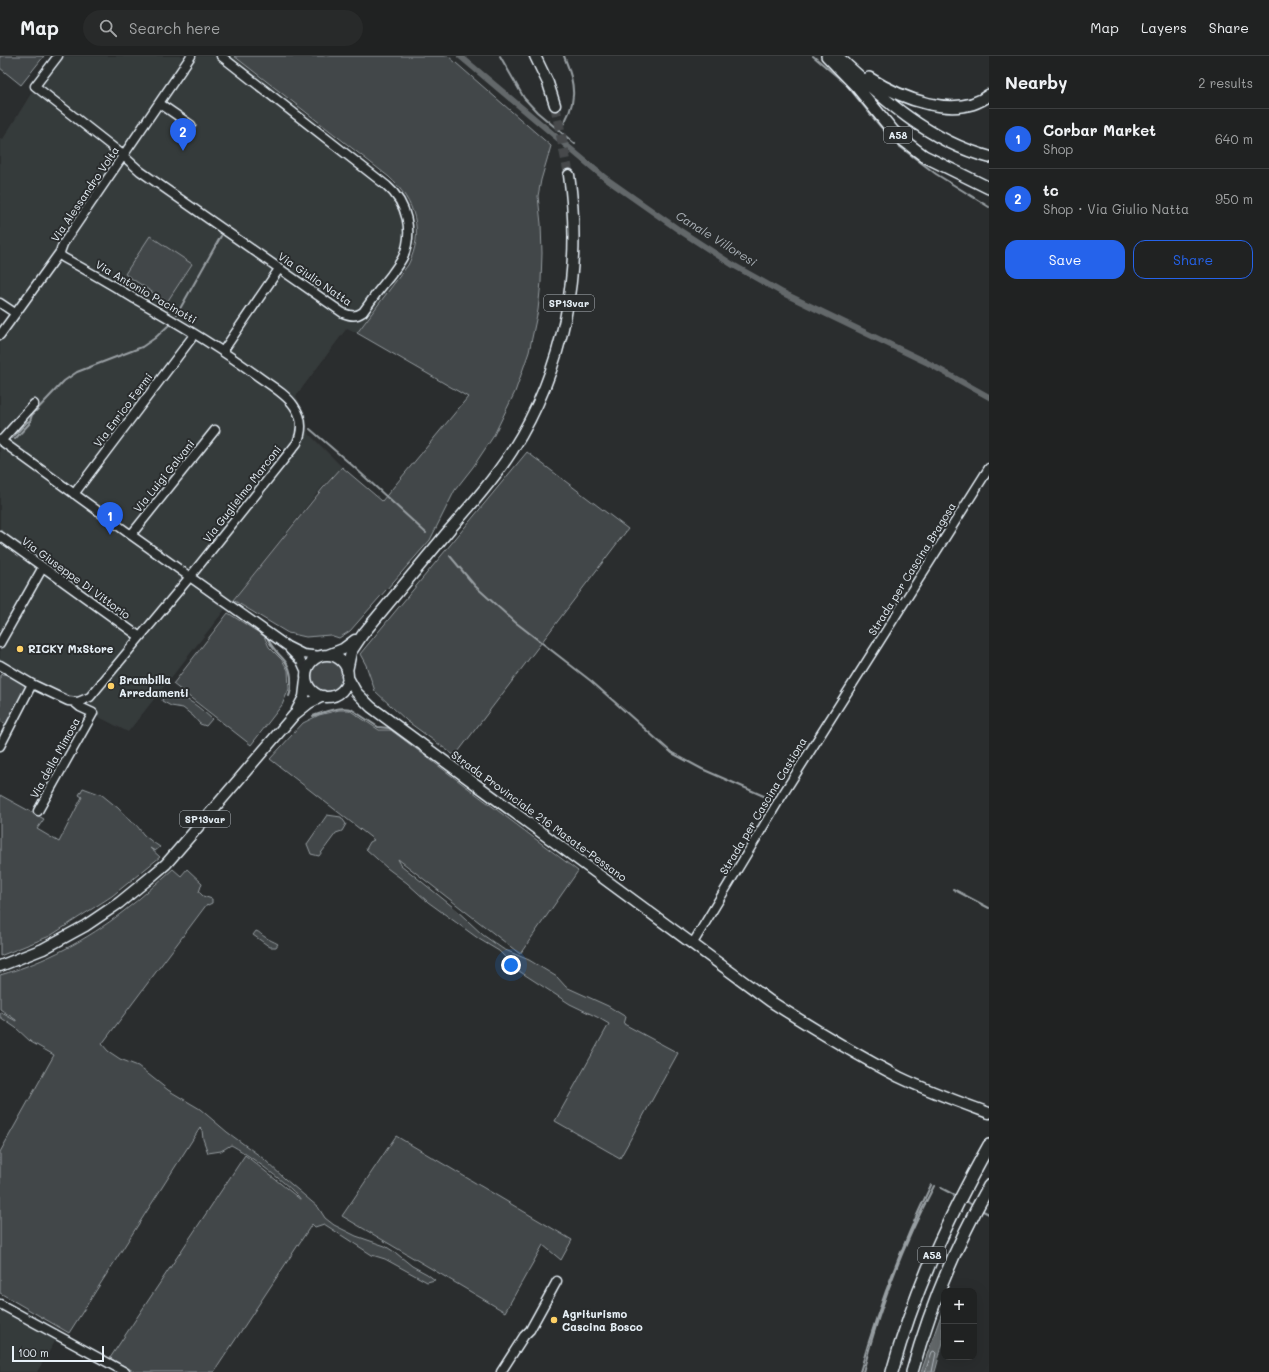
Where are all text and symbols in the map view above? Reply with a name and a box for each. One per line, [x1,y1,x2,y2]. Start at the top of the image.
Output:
search box [83,10,363,46]
text: Map [20,15,59,40]
icon: search [97,17,119,39]
text: Search here [129,18,220,38]
text: Map [1090,18,1119,37]
text: Layers [1141,18,1187,37]
text: Share [1209,18,1249,37]
text: Nearby [1005,71,1067,93]
text: 2 results [1198,74,1253,91]
pin: 2 [170,118,196,151]
text: Corbar Market [1043,120,1156,140]
road number: A58 [884,127,912,143]
text: 1 [1015,130,1021,147]
text: 640 m [1215,130,1253,147]
text: Shop [1043,140,1073,157]
street label: Via Alessandro Volta [47,143,122,244]
text: tc [1043,180,1059,200]
text: 2 [1014,190,1022,207]
text: 950 m [1215,190,1253,207]
text: Shop · Via Giulio Natta [1043,200,1189,217]
water label: Canale Villoresi [673,207,760,270]
button: Save [1005,240,1125,279]
button: Share [1133,240,1253,279]
street label: Via Giulio Natta [275,248,355,309]
street label: Via Antonio Pacinotti [93,256,200,327]
road number: SP13var [544,295,594,311]
street label: Via Enrico Fermi [90,370,155,450]
street label: Via Luigi Galvani [130,436,197,515]
street label: Via Guglielmo Marconi [199,442,284,545]
street label: Strada per Cascina Bragosa [864,499,959,638]
pin: 1 [97,502,123,535]
street label: Via Giuseppe Di Vittorio [19,533,134,622]
place label: RICKY MxStore [28,641,114,656]
marker: RICKY MxStore [15,644,25,654]
place label: Brambilla Arredamenti [119,672,189,700]
marker: Brambilla Arredamenti [106,681,116,691]
street label: Via della Mimosa [26,715,83,801]
street label: Strada per Cascina Castiona [716,734,810,877]
street label: Strada Provinciale 216 Masate-Pessano [448,747,630,885]
road number: SP13var [180,811,230,827]
your location [501,955,521,975]
road number: A58 [918,1247,946,1263]
map controls [941,1288,977,1360]
button: + [941,1288,977,1324]
place label: Agriturismo Cascina Bosco [562,1306,643,1334]
marker: Agriturismo Cascina Bosco [549,1315,559,1325]
button: − [941,1324,977,1360]
scale bar [12,1344,104,1363]
text: 100 m [18,1345,49,1360]

